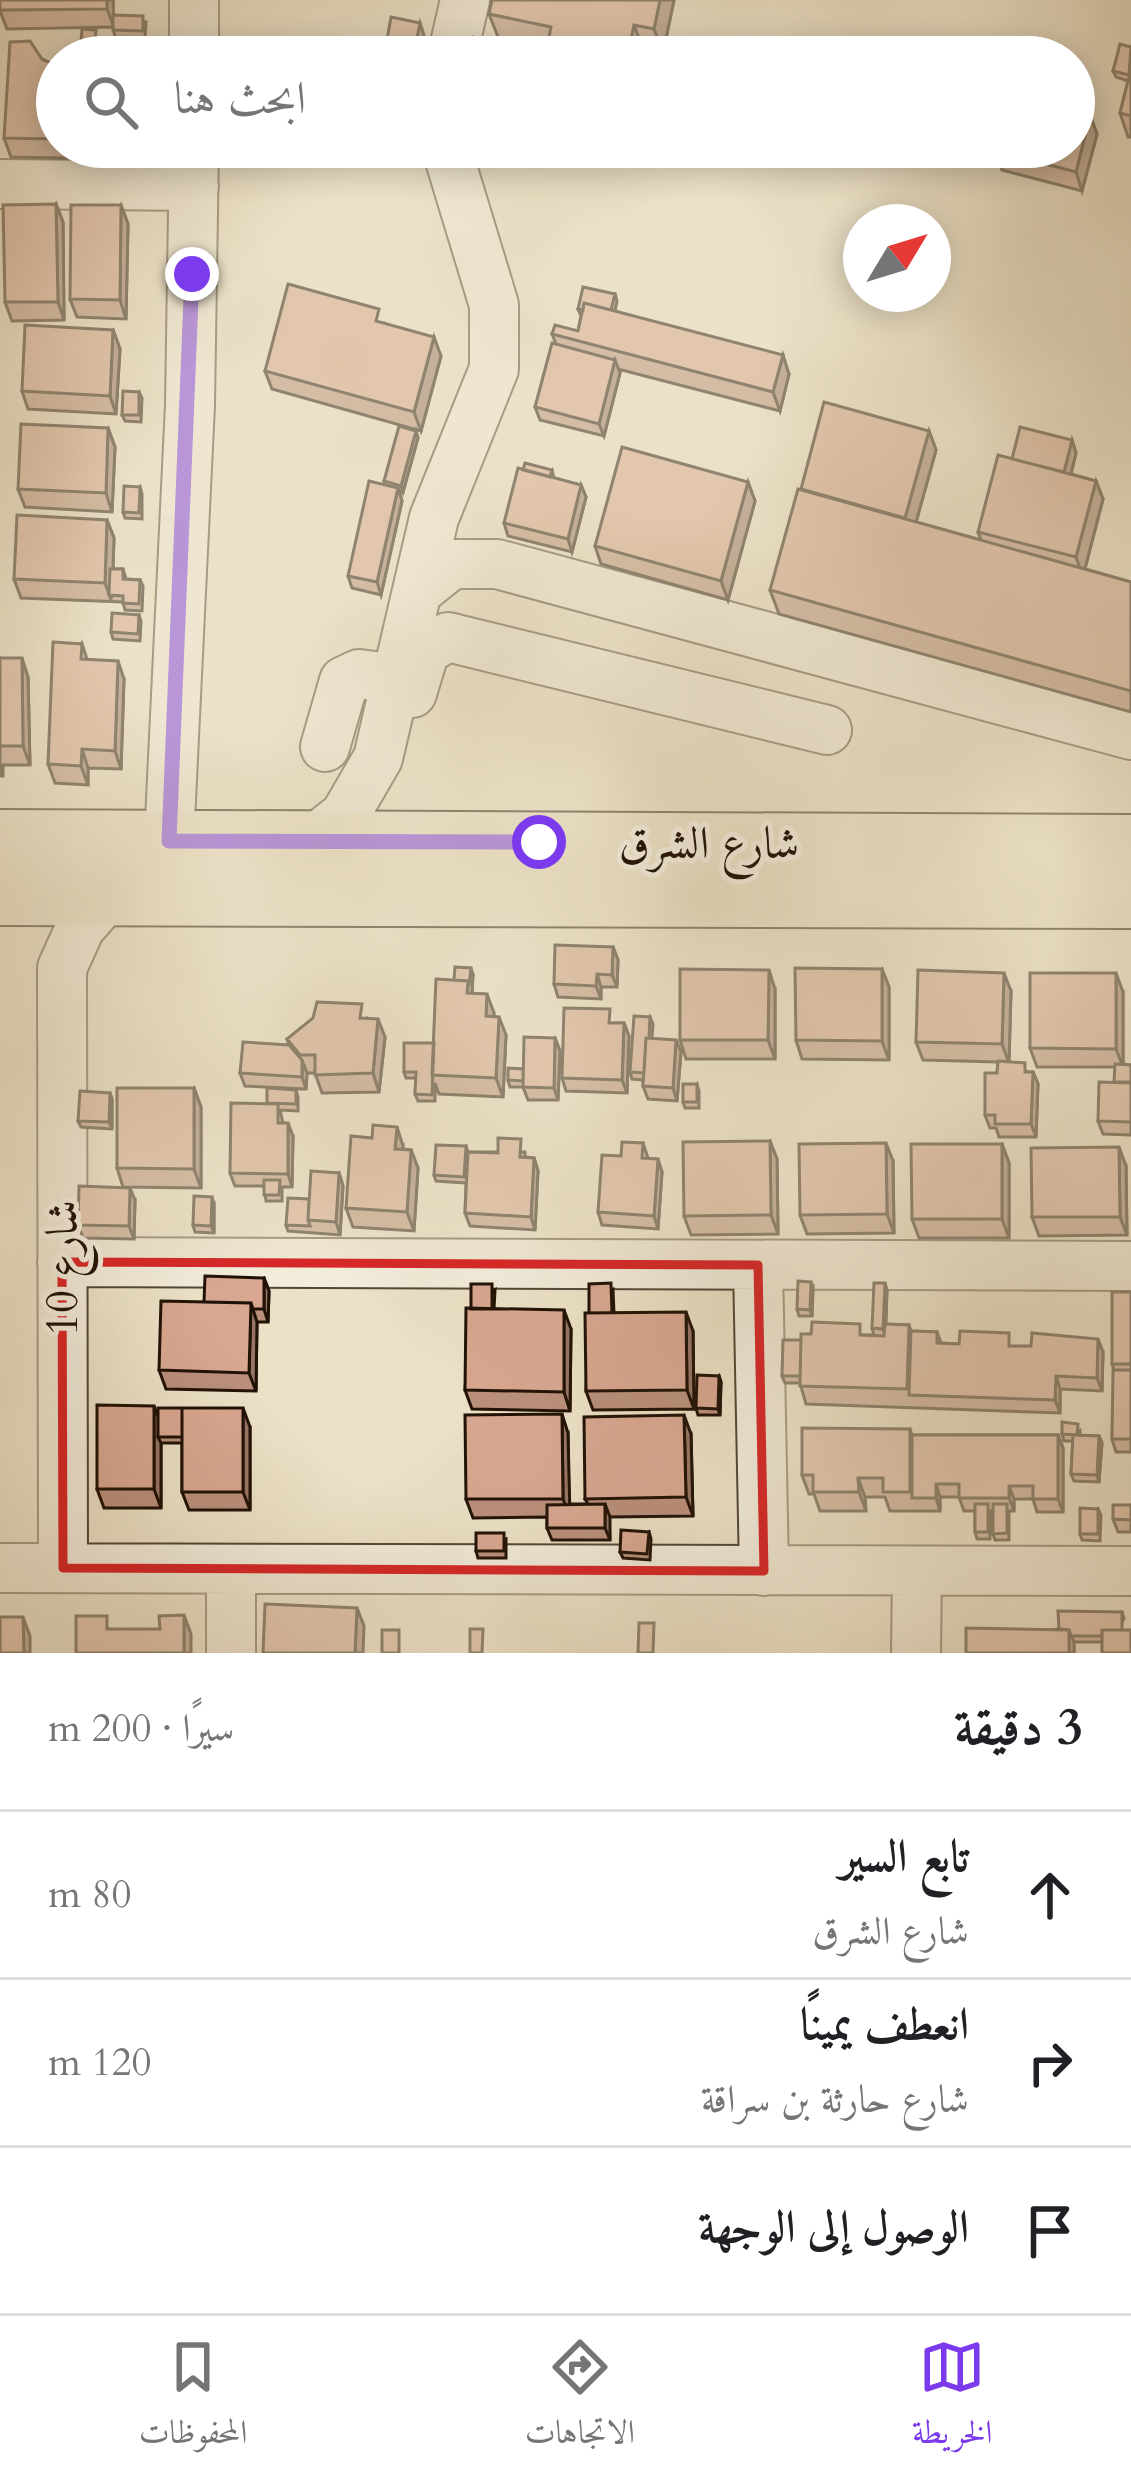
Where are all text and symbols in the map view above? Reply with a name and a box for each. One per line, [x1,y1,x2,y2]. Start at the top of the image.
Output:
search box [36,36,1095,168]
text: ابحث هنا [174,68,306,129]
icon: search [78,69,144,135]
north arrow [843,204,951,312]
route end [165,247,219,301]
street label: شارع الشرق [619,813,799,880]
route start [512,815,566,869]
street label: شارع 10 [32,1200,99,1336]
text: 3 دقيقة [954,1693,1083,1763]
text: سيرًا · 200 m [48,1702,234,1755]
text: تابع السير [839,1826,969,1887]
icon: ahead [1017,1862,1083,1928]
text: 80 m [48,1868,131,1921]
text: شارع الشرق [812,1905,969,1958]
text: انعطف يمينًا [800,1994,969,2055]
icon: right [1017,2030,1083,2096]
text: 120 m [48,2036,151,2089]
text: شارع حارثة بن سراقة [701,2073,969,2126]
text: الوصول إلى الوجهة [698,2197,969,2258]
icon: arrive [1017,2198,1083,2264]
tab: المحفوظات [139,2334,247,2464]
tab: الاتجاهات [525,2334,635,2464]
tab: الخريطة [912,2334,992,2464]

